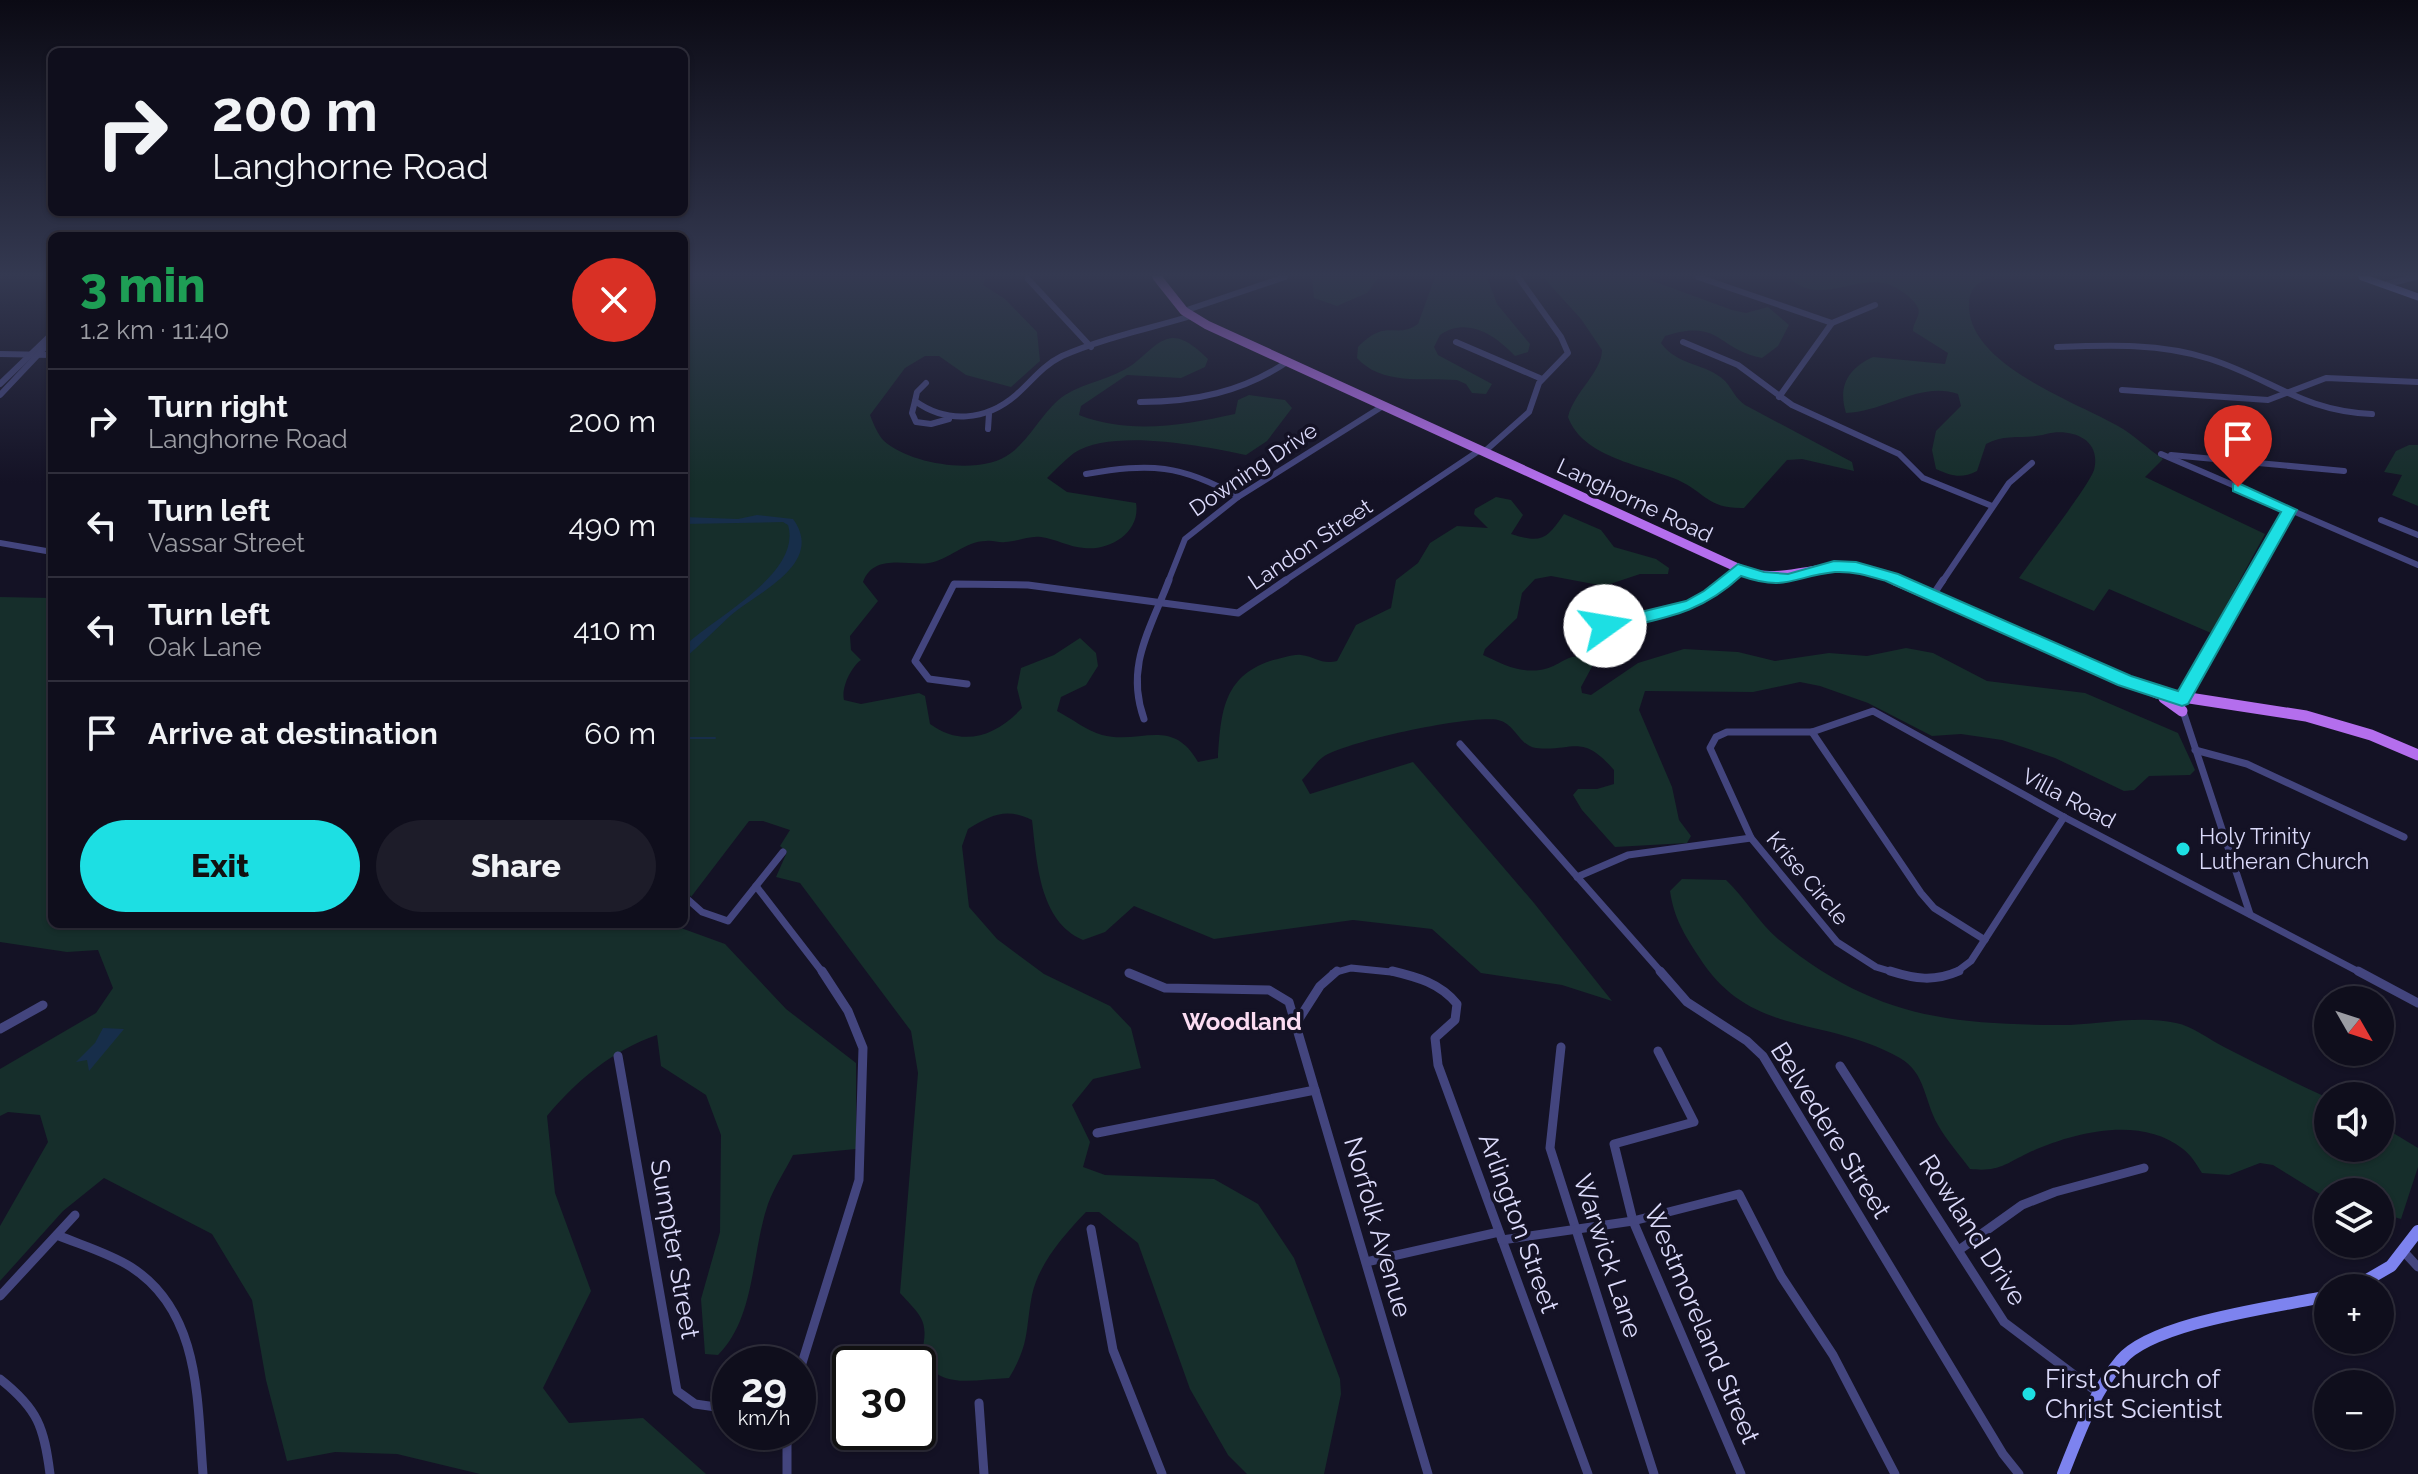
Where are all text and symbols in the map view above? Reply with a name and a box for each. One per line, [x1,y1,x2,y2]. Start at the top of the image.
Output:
text: 200 m [212,78,378,144]
icon: right [80,80,184,184]
text: Langhorne Road [212,145,489,187]
text: 3 min [80,257,206,313]
button: close [572,258,656,342]
text: 1.2 km · 11:40 [80,315,229,345]
text: Turn right [148,389,288,424]
icon: right [80,399,124,443]
text: 200 m [568,404,656,439]
pin [2204,405,2272,487]
street label: Downing Drive [1184,417,1322,521]
icon: arrive [2216,417,2260,461]
text: Langhorne Road [148,424,348,454]
street label: Langhorne Road [1553,453,1717,547]
text: Turn left [148,493,270,528]
street label: Landon Street [1243,493,1377,595]
icon: left [80,503,124,547]
text: 490 m [568,508,656,543]
text: Vassar Street [148,528,305,558]
position arrow [1563,584,1647,668]
text: Turn left [148,597,270,632]
icon: left [80,607,124,651]
text: 410 m [573,612,656,647]
text: Oak Lane [148,632,262,662]
icon: arrive [80,711,124,755]
text: Arrive at destination [148,716,438,751]
text: 60 m [584,716,656,751]
street label: Villa Road [2018,763,2120,833]
button: Exit [80,820,360,912]
button: Share [376,820,656,912]
place label: Holy Trinity Lutheran Church [2199,823,2369,874]
street label: Krise Circle [1761,826,1855,930]
marker: Holy Trinity Lutheran Church [2174,840,2192,858]
north arrow [2314,986,2394,1066]
map controls [2314,986,2394,1450]
district label: Woodland [1182,1007,1302,1036]
street label: Belvedere Street [1765,1036,1897,1224]
button: sound [2314,1082,2394,1162]
street label: Arlington Street [1473,1129,1565,1317]
street label: Norfolk Avenue [1338,1133,1418,1321]
street label: Rowland Drive [1913,1149,2033,1311]
street label: Sumpter Street [644,1157,706,1341]
street label: Warwick Lane [1567,1170,1649,1342]
button: layers [2314,1178,2394,1258]
street label: Westmoreland Street [1638,1200,1766,1448]
button: + [2314,1274,2394,1354]
speed limit sign: 30 [832,1346,936,1450]
text: 29 [741,1364,787,1411]
place label: First Church of Christ Scientist [2045,1364,2223,1424]
button: − [2314,1370,2394,1450]
marker: First Church of Christ Scientist [2020,1385,2038,1403]
text: km/h [738,1406,790,1430]

